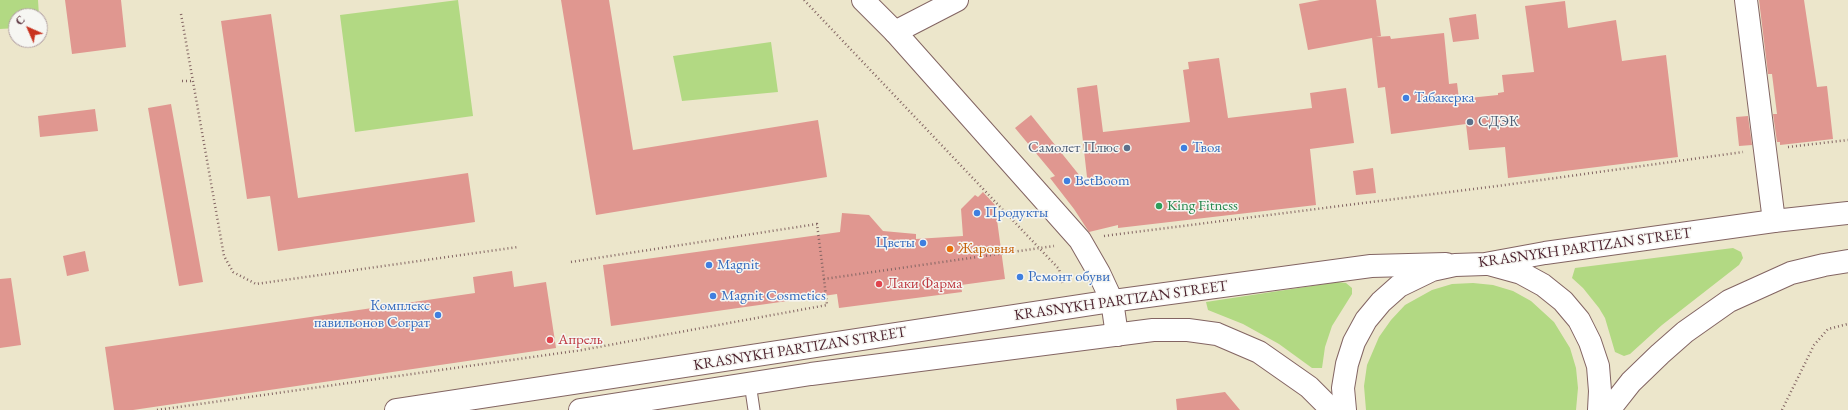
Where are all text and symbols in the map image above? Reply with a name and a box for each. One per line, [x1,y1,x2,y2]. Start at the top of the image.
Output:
north arrow [8,8,48,48]
text: С [13,13,28,28]
place label: Табакерка [1414,89,1474,107]
marker: Табакерка [1401,93,1411,103]
place label: СДЭК [1478,113,1519,131]
marker: СДЭК [1465,117,1475,127]
place label: Самолет Плюс [1028,139,1119,157]
place label: Твоя [1192,139,1221,157]
marker: Самолет Плюс [1122,143,1132,153]
marker: Твоя [1179,143,1189,153]
place label: BetBoom [1075,172,1130,190]
marker: BetBoom [1062,176,1072,186]
place label: King Fitness [1167,197,1238,215]
marker: King Fitness [1154,201,1164,211]
place label: Продукты [985,204,1048,222]
marker: Продукты [972,208,982,218]
street label: KRASNYKH PARTIZAN STREET [1477,224,1693,272]
place label: Цветы [876,234,915,252]
marker: Цветы [918,238,928,248]
place label: Жаровня [958,240,1015,258]
marker: Жаровня [945,244,955,254]
place label: Magnit [717,256,759,274]
marker: Magnit [704,260,714,270]
place label: Ремонт обуви [1028,268,1110,286]
marker: Ремонт обуви [1015,272,1025,282]
place label: Лаки Фарма [887,275,962,293]
street label: KRASNYKH PARTIZAN STREET [1013,277,1229,325]
marker: Лаки Фарма [874,279,884,289]
place label: Magnit Cosmetics [721,287,826,305]
marker: Magnit Cosmetics [708,291,718,301]
place label: Комплекс павильонов Сограт [314,297,430,332]
marker: Комплекс павильонов Сограт [433,310,443,320]
street label: KRASNYKH PARTIZAN STREET [692,323,908,375]
place label: Апрель [558,331,603,349]
marker: Апрель [545,335,555,345]

